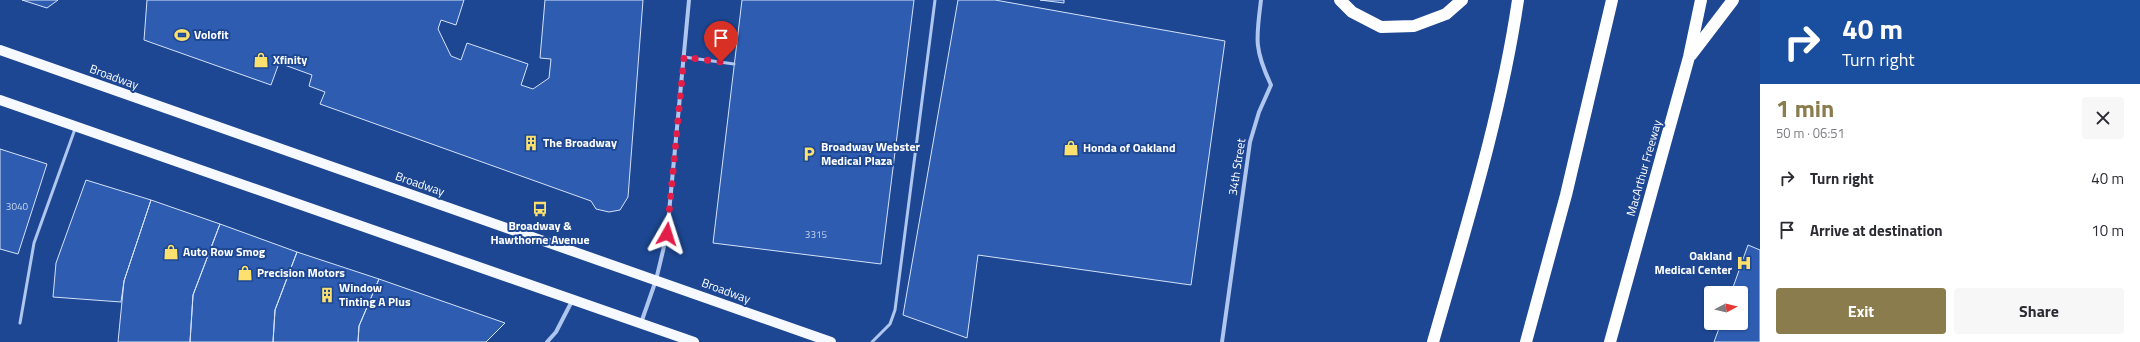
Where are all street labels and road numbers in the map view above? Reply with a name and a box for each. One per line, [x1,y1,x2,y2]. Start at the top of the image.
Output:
street label: Broadway [87,59,142,94]
street label: MacArthur Freeway [1621,117,1666,218]
street label: 34th Street [1223,136,1251,197]
street label: Broadway [393,166,448,201]
street label: Broadway [699,273,754,308]

